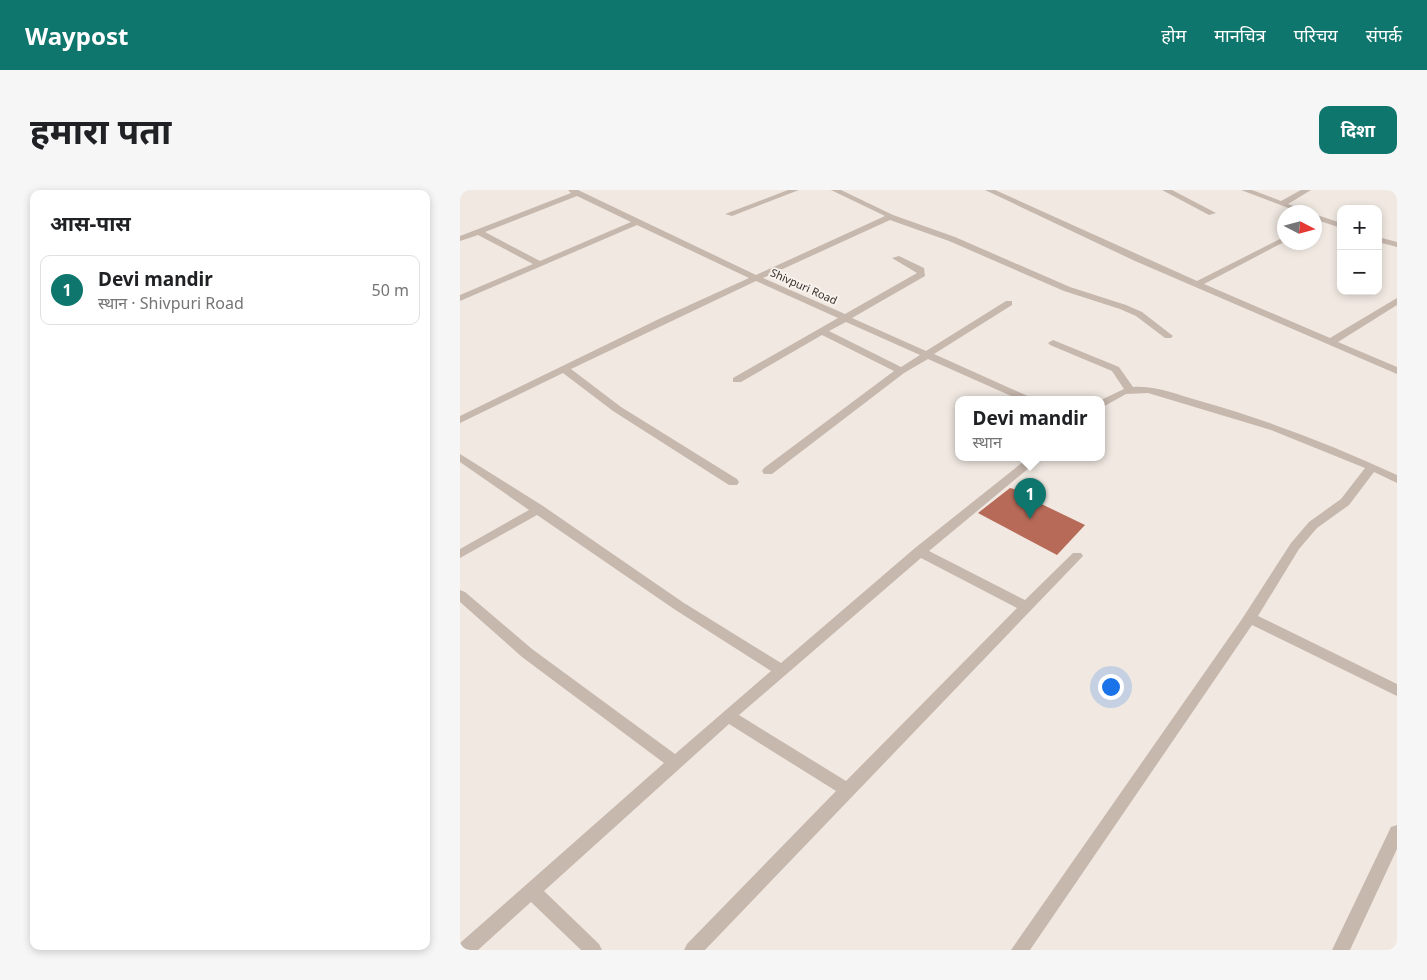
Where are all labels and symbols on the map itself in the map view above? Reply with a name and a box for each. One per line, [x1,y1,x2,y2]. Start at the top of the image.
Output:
north arrow [1277,205,1322,250]
street label: Shivpuri Road [768,265,840,307]
pin: 1 [1014,478,1046,519]
your location [1098,674,1124,700]

